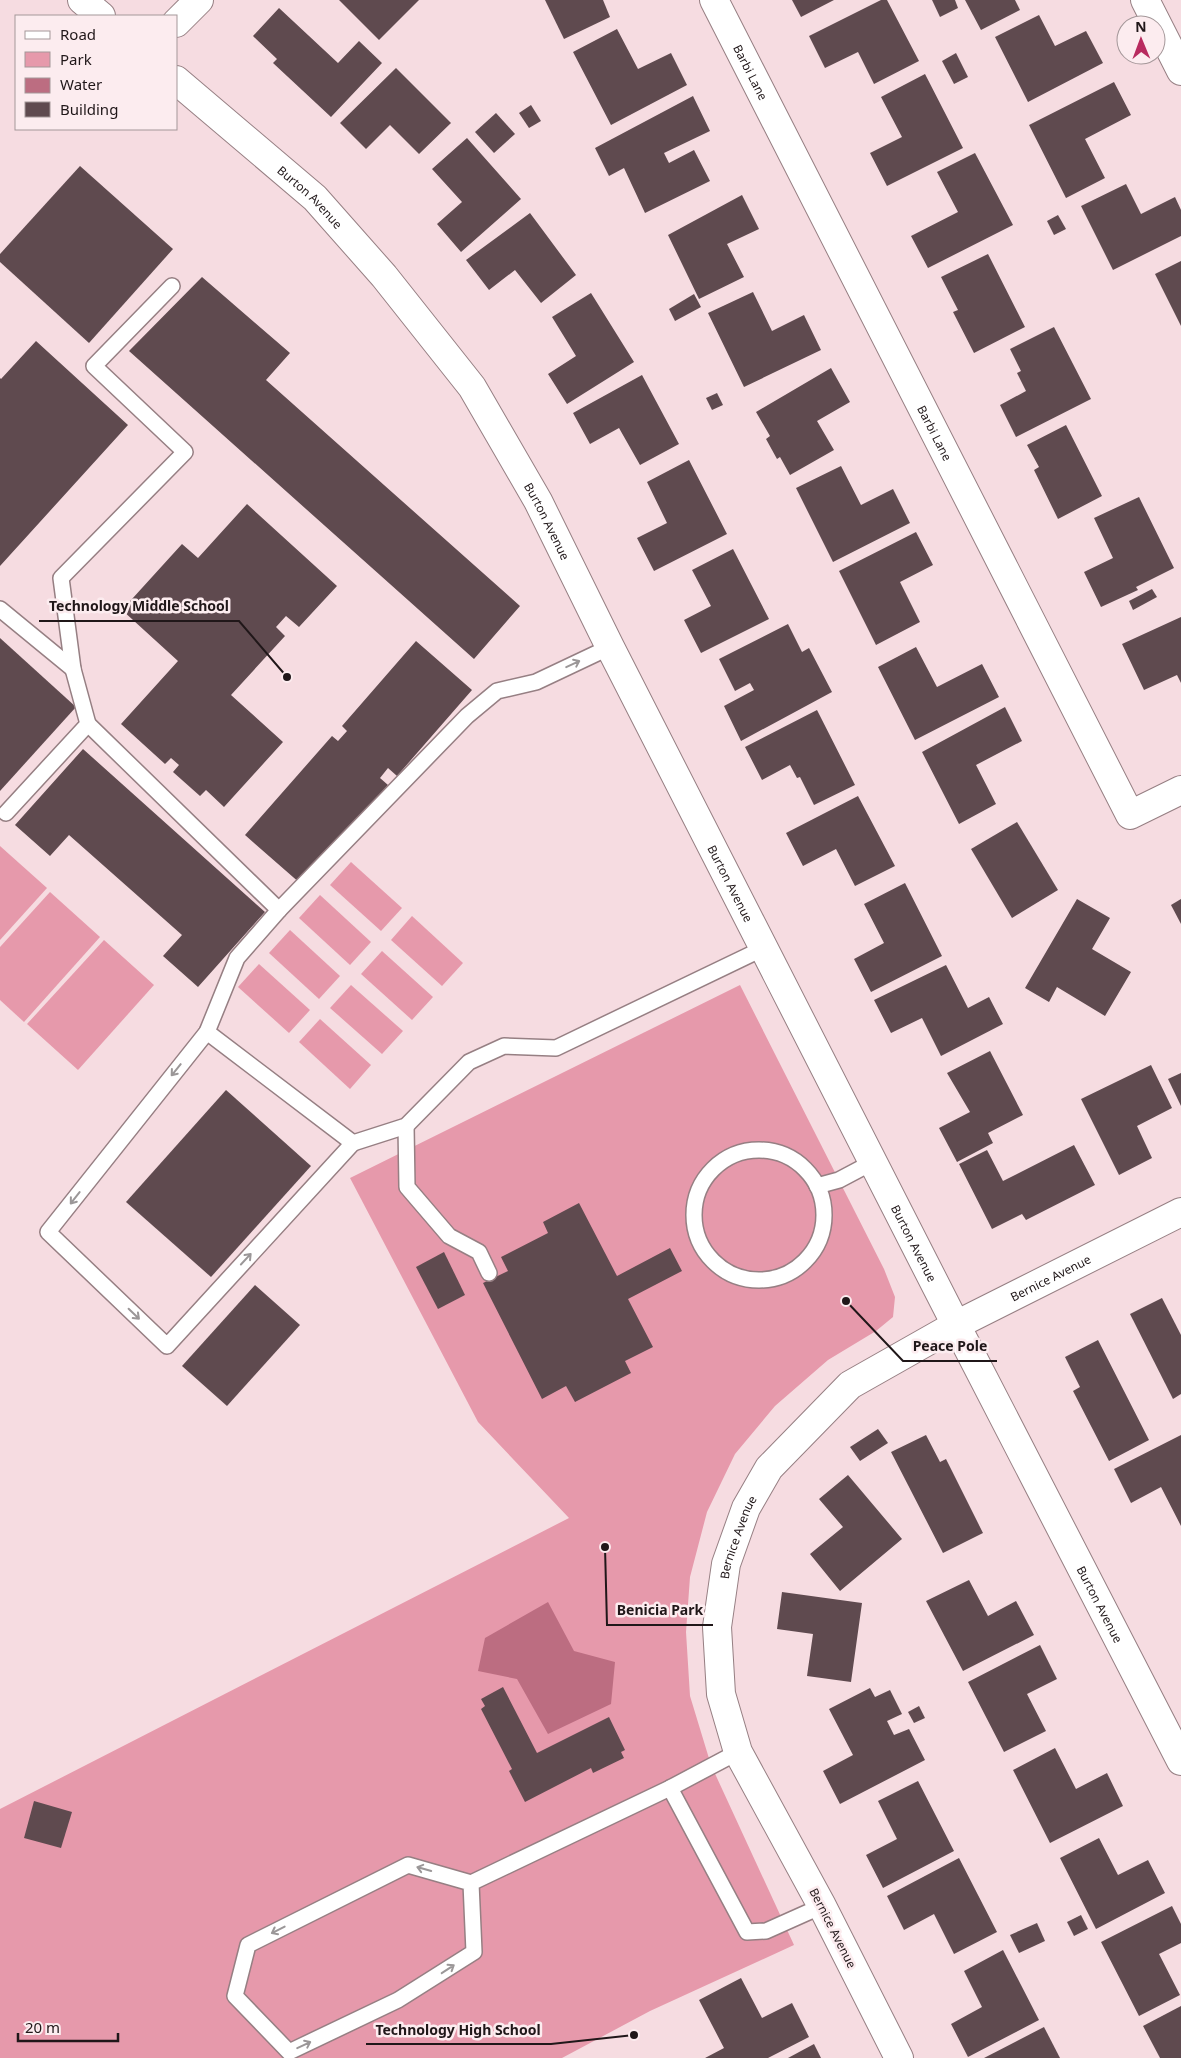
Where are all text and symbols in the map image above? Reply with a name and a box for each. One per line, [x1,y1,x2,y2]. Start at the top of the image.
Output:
legend [15,15,178,130]
north arrow [1116,15,1166,65]
text: N [1135,17,1147,36]
text: Road [60,24,96,44]
street label: Barbi Lane [730,41,772,103]
text: Park [60,49,92,69]
text: Water [60,74,102,94]
text: Building [60,99,118,119]
street label: Burton Avenue [274,161,347,232]
street label: Barbi Lane [914,402,956,464]
street label: Burton Avenue [521,479,574,563]
callout: Technology Middle School [39,592,239,621]
text: Technology Middle School [49,596,229,615]
one-way arrow [565,659,580,668]
street label: Burton Avenue [704,842,758,925]
one-way arrow [171,1064,182,1077]
one-way arrow [70,1191,81,1204]
street label: Burton Avenue [887,1202,941,1285]
street label: Bernice Avenue [1007,1250,1094,1305]
one-way arrow [240,1253,252,1266]
one-way arrow [128,1308,140,1320]
callout: Peace Pole [903,1332,997,1361]
text: Peace Pole [913,1336,987,1355]
street label: Bernice Avenue [715,1492,760,1580]
street label: Burton Avenue [1073,1563,1127,1646]
callout: Benicia Park [607,1596,713,1625]
text: Benicia Park [617,1600,704,1619]
one-way arrow [417,1864,433,1874]
street label: Bernice Avenue [805,1885,861,1971]
one-way arrow [271,1926,286,1935]
one-way arrow [440,1964,454,1974]
scale bar [18,2010,118,2042]
callout: Technology High School [366,2015,551,2044]
text: 20 m [25,2017,60,2037]
text: Technology High School [375,2020,541,2039]
one-way arrow [296,2040,311,2049]

